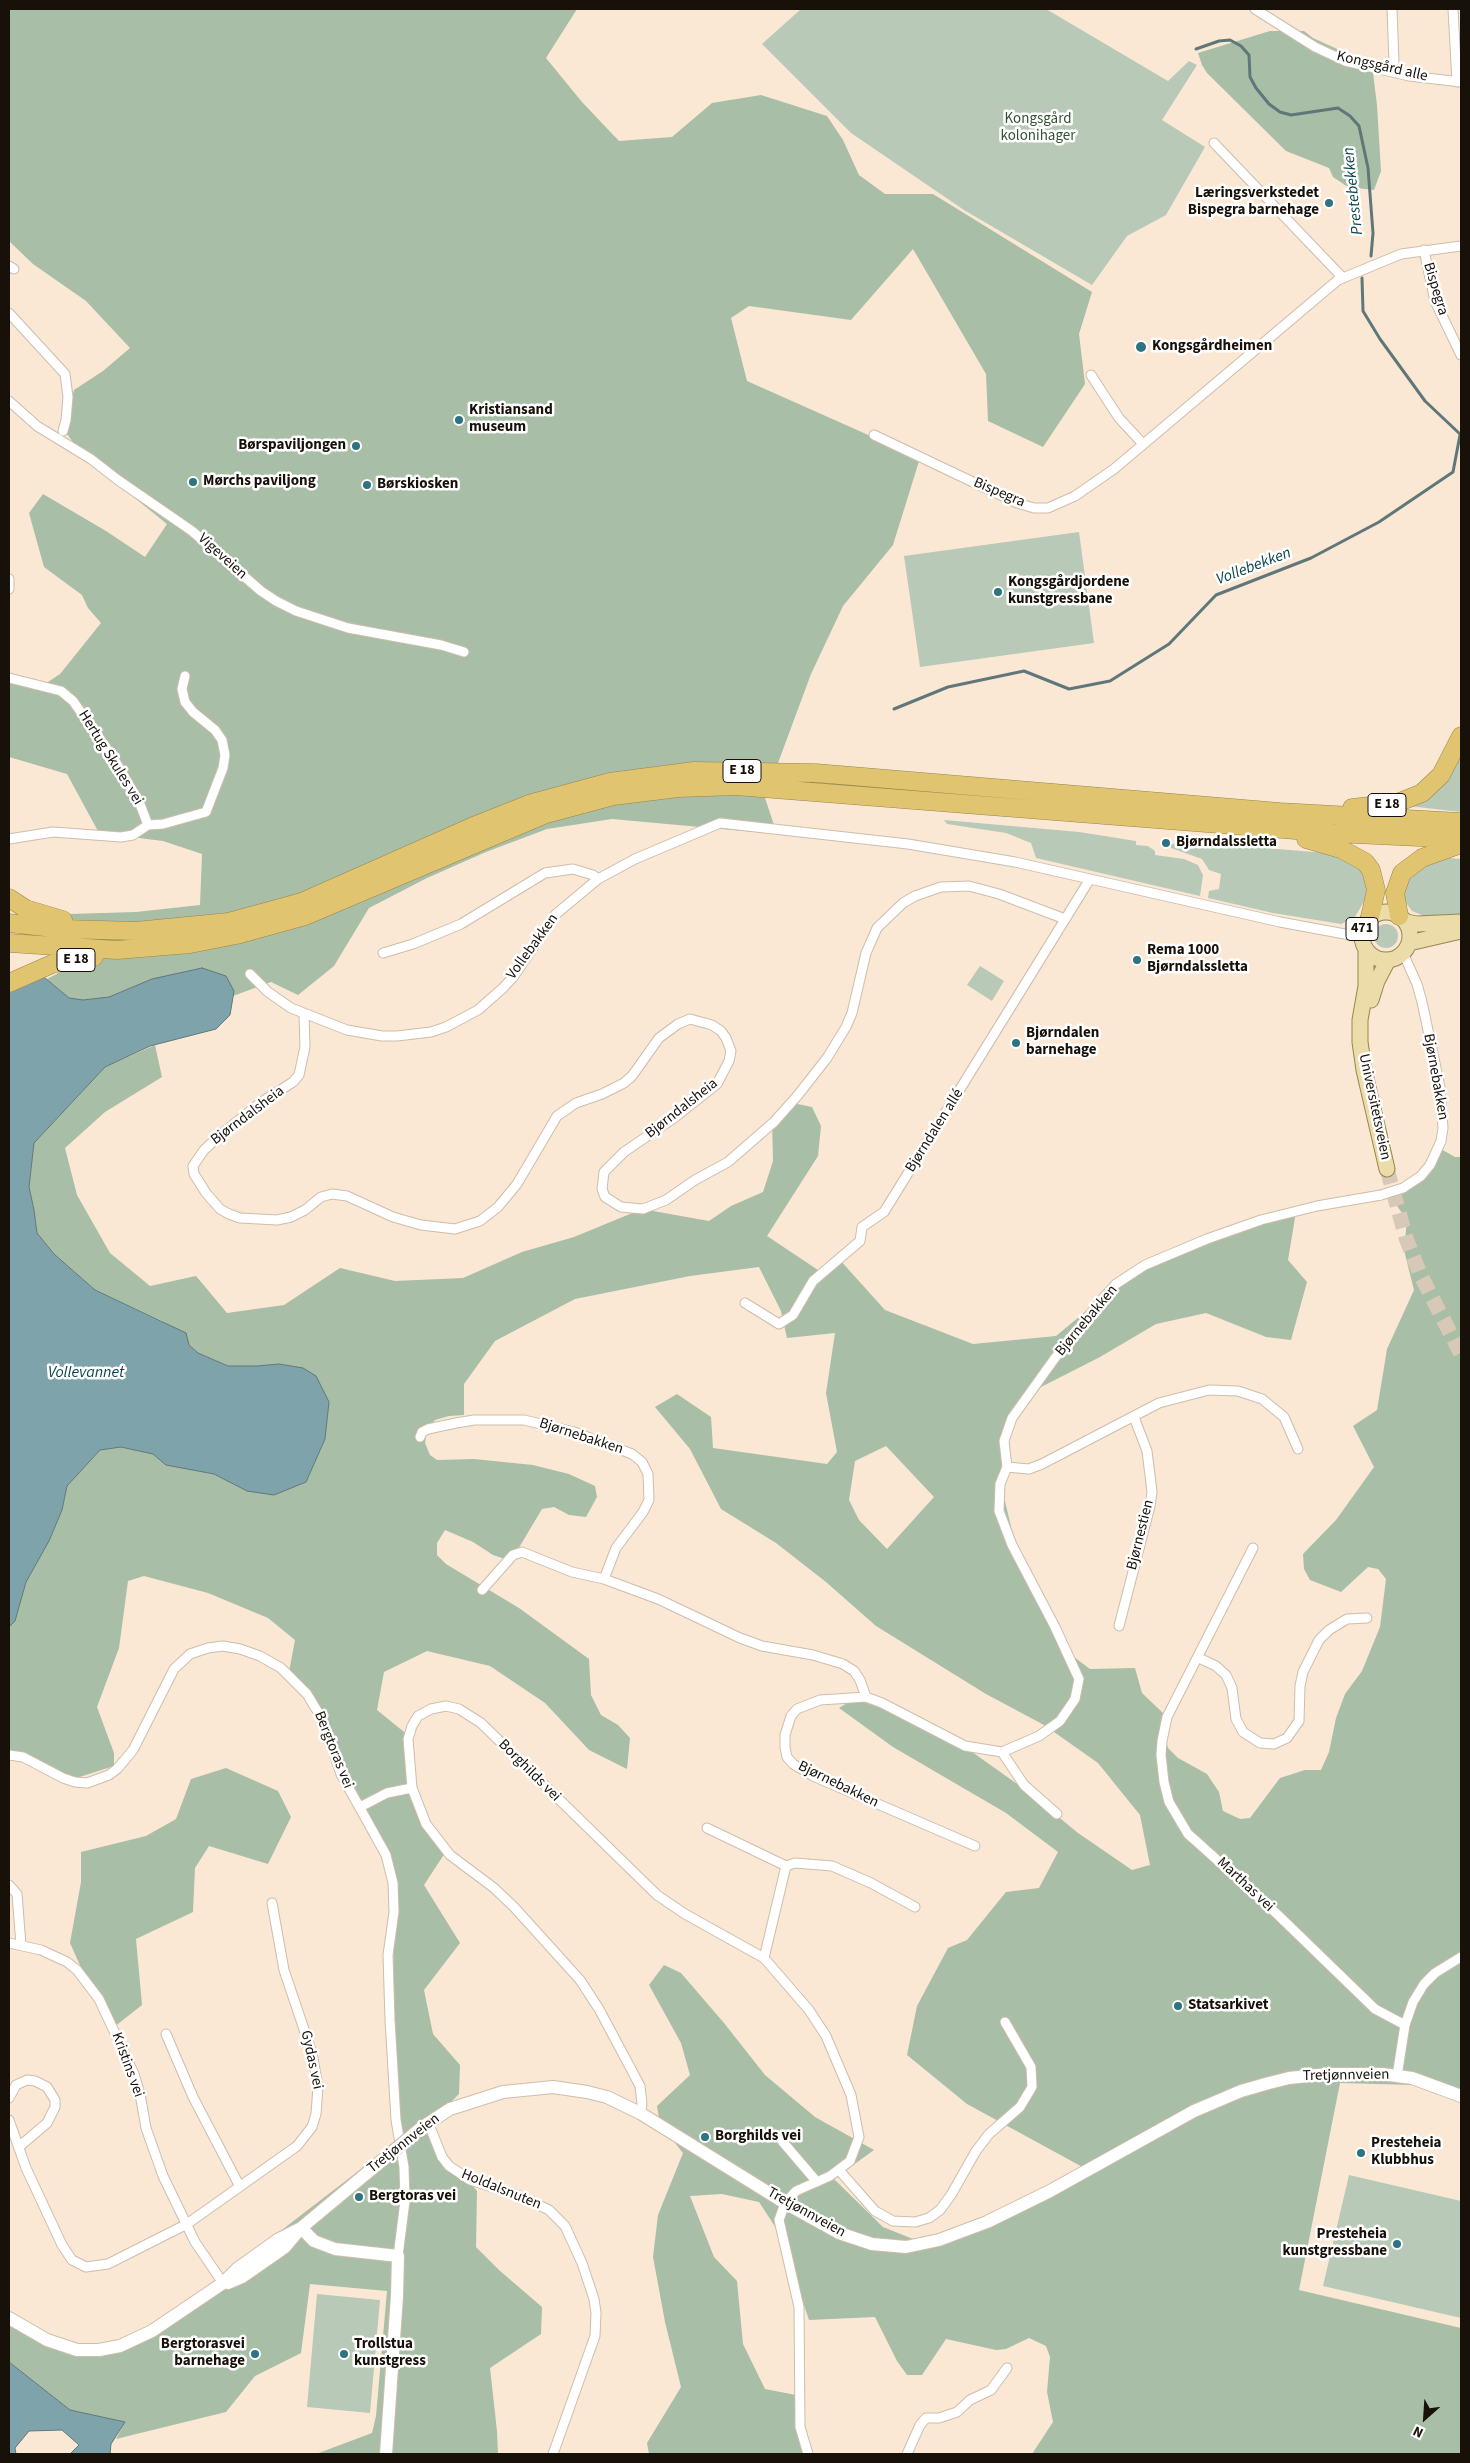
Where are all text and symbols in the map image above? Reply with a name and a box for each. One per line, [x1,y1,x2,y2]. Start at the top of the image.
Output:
street label: Kongsgård alle [1335,48,1429,86]
park label: Kongsgård kolonihager [1001,111,1075,146]
water label: Prestebekken [1340,146,1368,236]
place label: Læringsverkstedet Bispegra barnehage [1188,185,1319,220]
marker: Læringsverkstedet Bispegra barnehage [1323,197,1335,209]
street label: Bispegra [1418,260,1452,318]
place label: Kongsgårdheimen [1152,338,1272,356]
marker: Kongsgårdheimen [1134,340,1148,354]
place label: Kristiansand museum [469,402,553,437]
marker: Kristiansand museum [453,414,465,426]
place label: Børspaviljongen [238,437,346,455]
marker: Børspaviljongen [350,440,362,452]
place label: Mørchs paviljong [203,473,316,491]
street label: Bispegra [970,474,1028,512]
marker: Mørchs paviljong [187,476,199,488]
place label: Børskiosken [377,476,458,494]
marker: Børskiosken [361,479,373,491]
street label: Vigeveien [194,530,250,584]
water label: Vollebekken [1214,544,1294,590]
place label: Kongsgårdjordene kunstgressbane [1008,574,1130,609]
marker: Kongsgårdjordene kunstgressbane [992,586,1004,598]
street label: Hertug Skules vei [74,707,146,809]
road number: E 18 [723,759,761,782]
road number: E 18 [1368,794,1406,816]
place label: Bjørndalssletta [1176,834,1277,852]
marker: Bjørndalssletta [1160,837,1172,849]
street label: Vollebakken [503,911,563,983]
road number: 471 [1346,918,1378,941]
place label: Rema 1000 Bjørndalssletta [1147,942,1248,977]
road number: E 18 [57,948,95,972]
marker: Rema 1000 Bjørndalssletta [1131,954,1143,966]
place label: Bjørndalen barnehage [1026,1025,1099,1060]
street label: Bjørnebakken [1419,1032,1451,1122]
marker: Bjørndalen barnehage [1010,1037,1022,1049]
street label: Universitetsveien [1354,1052,1394,1162]
street label: Bjørndalsheia [642,1075,722,1143]
street label: Bjørndalsheia [208,1083,288,1149]
street label: Bjørndalen allé [902,1086,968,1176]
street label: Bjørnebakken [1052,1282,1122,1360]
water label: Vollevannet [48,1363,124,1383]
street label: Bjørnebakken [537,1415,625,1459]
street label: Bjørnestien [1124,1498,1158,1572]
street label: Bergtoras vei [309,1709,357,1791]
street label: Borghilds vei [494,1736,564,1806]
street label: Bjørnebakken [795,1758,881,1812]
street label: Marthas vei [1213,1854,1277,1916]
place label: Statsarkivet [1188,1997,1269,2015]
marker: Statsarkivet [1172,2000,1184,2012]
street label: Gydas vei [296,2029,326,2091]
street label: Kristins vei [107,2030,147,2100]
street label: Tretjønnveien [1302,2066,1390,2086]
street label: Tretjønnveien [364,2110,444,2178]
place label: Borghilds vei [715,2128,801,2146]
marker: Borghilds vei [699,2131,711,2143]
place label: Presteheia Klubbhus [1371,2135,1441,2170]
marker: Presteheia Klubbhus [1355,2147,1367,2159]
street label: Holdalsnuten [458,2166,544,2214]
street label: Tretjønnveien [764,2184,848,2242]
place label: Bergtoras vei [369,2188,456,2206]
marker: Bergtoras vei [353,2191,365,2203]
place label: Presteheia kunstgressbane [1282,2226,1387,2261]
marker: Presteheia kunstgressbane [1391,2238,1403,2250]
place label: Bergtorasvei barnehage [161,2336,245,2371]
place label: Trollstua kunstgress [354,2336,426,2371]
marker: Bergtorasvei barnehage [249,2348,261,2360]
marker: Trollstua kunstgress [338,2348,350,2360]
north arrow [1400,2393,1450,2443]
text: N [1410,2420,1427,2443]

